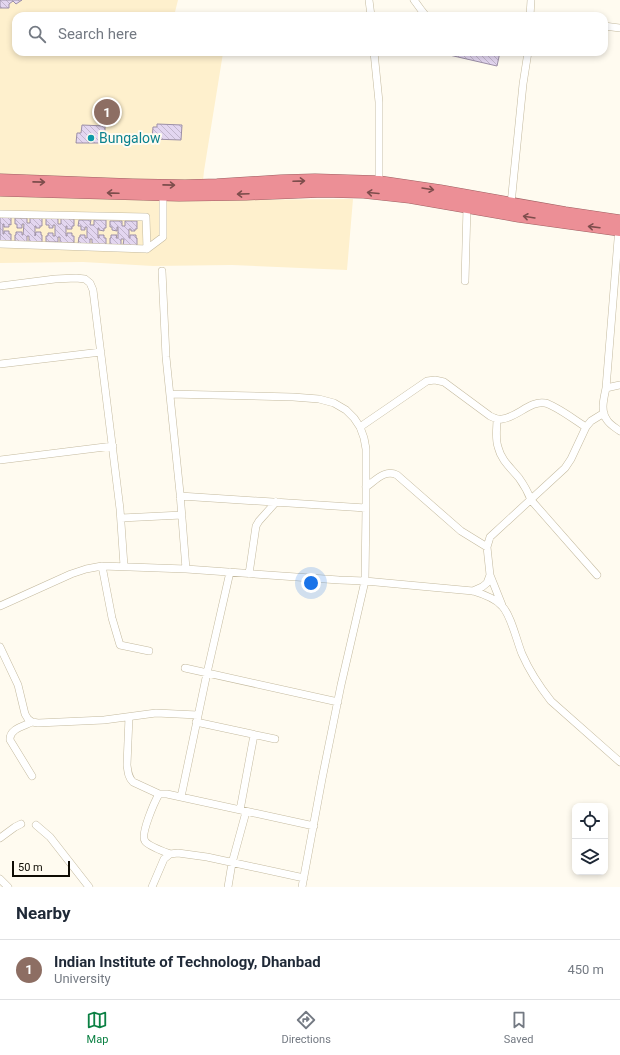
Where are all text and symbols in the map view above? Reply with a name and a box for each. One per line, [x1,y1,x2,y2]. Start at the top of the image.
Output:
search box [12,12,608,56]
icon: search [26,23,48,45]
text: Search here [58,25,137,43]
pin: 1 [94,97,120,127]
place label: Bungalow [99,130,161,146]
marker: Bungalow [86,133,96,143]
one-way arrow [292,177,305,185]
one-way arrow [32,178,45,186]
one-way arrow [162,181,175,189]
one-way arrow [421,185,434,193]
one-way arrow [367,189,380,196]
one-way arrow [107,190,120,197]
one-way arrow [237,190,250,198]
one-way arrow [523,213,536,221]
one-way arrow [588,223,601,231]
your location [301,573,321,593]
map controls [572,803,608,875]
button: locate [572,803,608,839]
button: layers [572,839,608,875]
scale bar [12,859,70,878]
text: 50 m [18,861,43,874]
text: Nearby [16,903,71,923]
text: Indian Institute of Technology, Dhanbad [54,953,321,971]
text: 1 [25,962,33,977]
text: 450 m [567,962,604,977]
text: University [54,971,111,986]
tab: Map [86,1009,108,1046]
tab: Directions [281,1009,331,1046]
tab: Saved [504,1009,534,1046]

